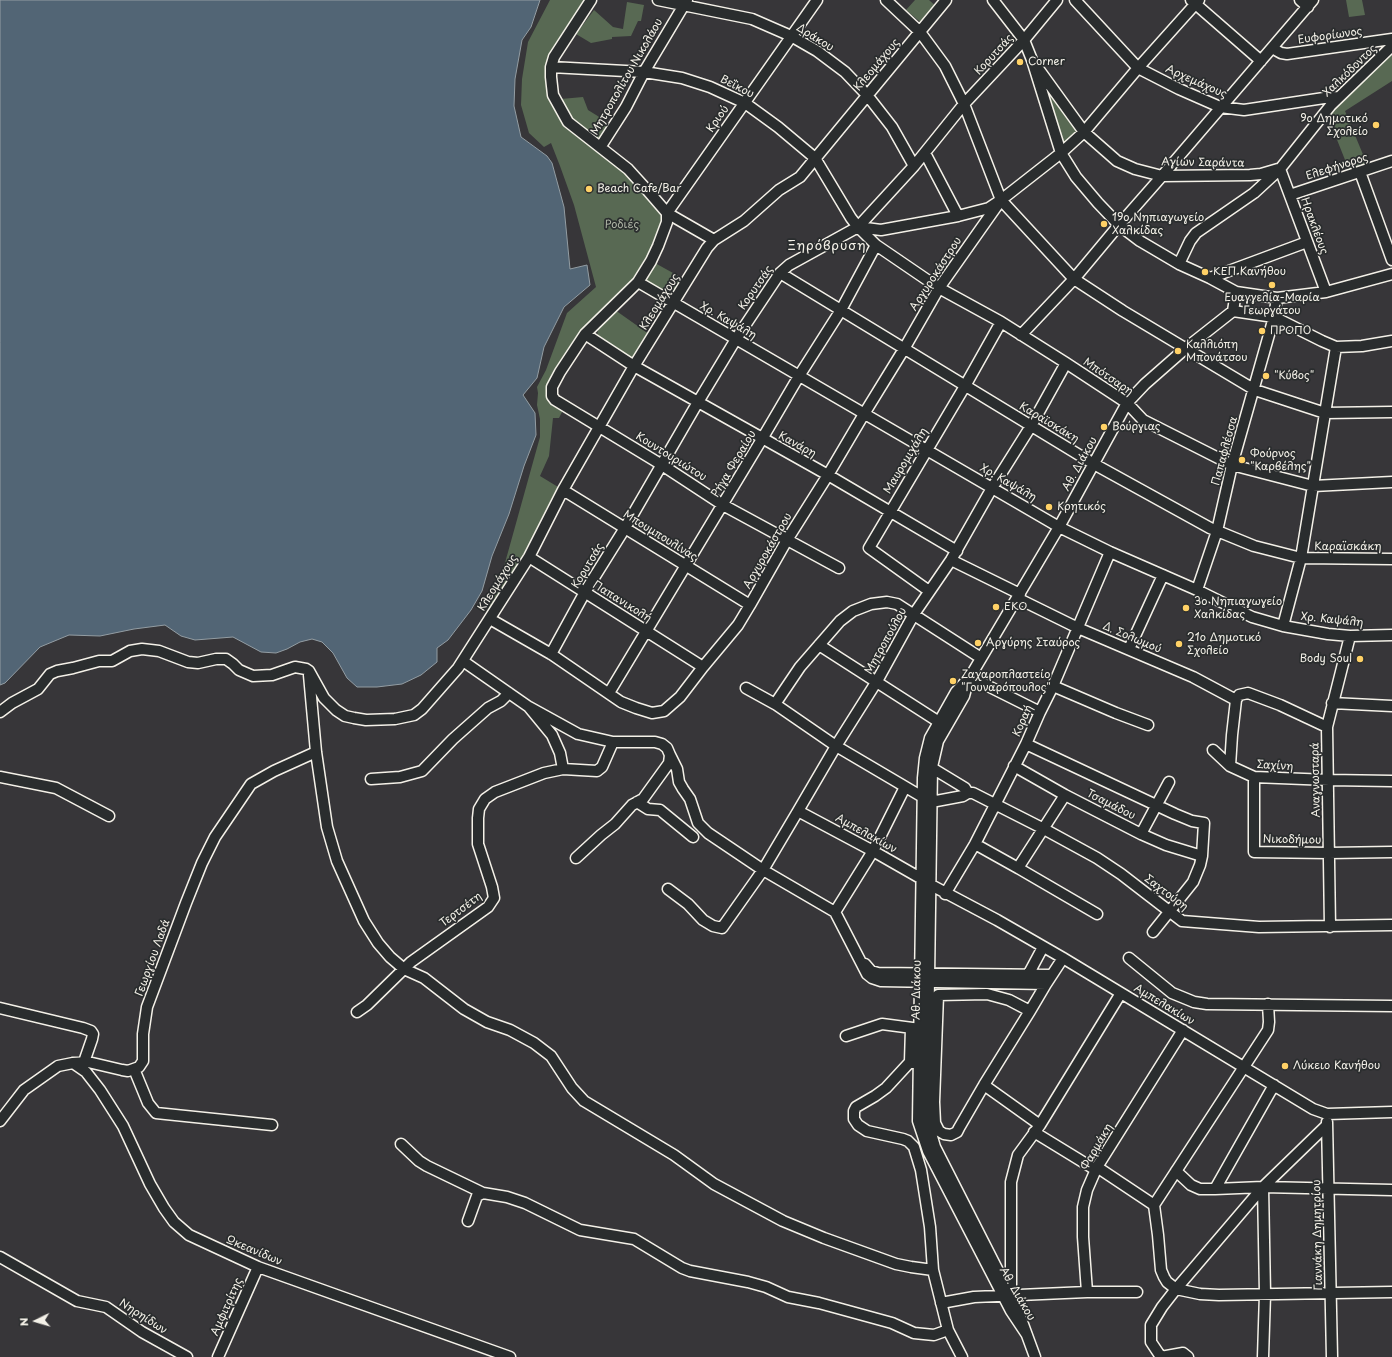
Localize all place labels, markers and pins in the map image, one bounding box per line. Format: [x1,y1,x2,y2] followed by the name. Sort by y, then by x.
[1028,55,1065,69] place label: Corner
[1015,57,1025,67] marker: Corner
[1300,112,1368,138] place label: 9ο Δημοτικό Σχολείο
[1371,120,1381,130] marker: 9ο Δημοτικό Σχολείο
[597,182,681,196] place label: Beach Cafe/Bar
[584,184,594,194] marker: Beach Cafe/Bar
[1112,211,1204,237] place label: 19ο Νηπιαγωγείο Χαλκίδας
[1099,219,1109,229] marker: 19ο Νηπιαγωγείο Χαλκίδας
[1213,265,1286,279] place label: ΚΕΠ Κανήθου
[1200,267,1210,277] marker: ΚΕΠ Κανήθου
[1267,280,1277,290] marker: Ευαγγελία-Μαρία Γεωργάτου
[1224,291,1320,317] place label: Ευαγγελία-Μαρία Γεωργάτου
[1270,324,1311,338] place label: ΠΡΟΠΟ
[1257,326,1267,336] marker: ΠΡΟΠΟ
[1186,338,1247,364] place label: Καλλιόπη Μπονάτσου
[1173,346,1183,356] marker: Καλλιόπη Μπονάτσου
[1274,369,1314,383] place label: "Κύβος"
[1261,371,1271,381] marker: "Κύβος"
[1112,420,1161,434] place label: Βούργιας
[1099,422,1109,432] marker: Βούργιας
[1250,447,1311,473] place label: Φούρνος "Καρβέλης"
[1237,455,1247,465] marker: Φούρνος "Καρβέλης"
[1057,500,1106,514] place label: Κρητικός
[1044,502,1054,512] marker: Κρητικός
[1194,595,1282,621] place label: 3ο Νηπιαγωγείο Χαλκίδας
[1004,600,1027,614] place label: ΕΚΟ
[991,602,1001,612] marker: ΕΚΟ
[1181,603,1191,613] marker: 3ο Νηπιαγωγείο Χαλκίδας
[1187,631,1261,657] place label: 21ο Δημοτικό Σχολείο
[986,636,1080,650] place label: Αργύρης Σταύρος
[973,638,983,648] marker: Αργύρης Σταύρος
[1174,639,1184,649] marker: 21ο Δημοτικό Σχολείο
[1300,652,1352,666] place label: Body Soul
[1355,654,1365,664] marker: Body Soul
[961,668,1051,694] place label: Ζαχαροπλαστείο "Γουναρόπουλος"
[948,676,958,686] marker: Ζαχαροπλαστείο "Γουναρόπουλος"
[1293,1059,1380,1073] place label: Λύκειο Κανήθου
[1280,1061,1290,1071] marker: Λύκειο Κανήθου

